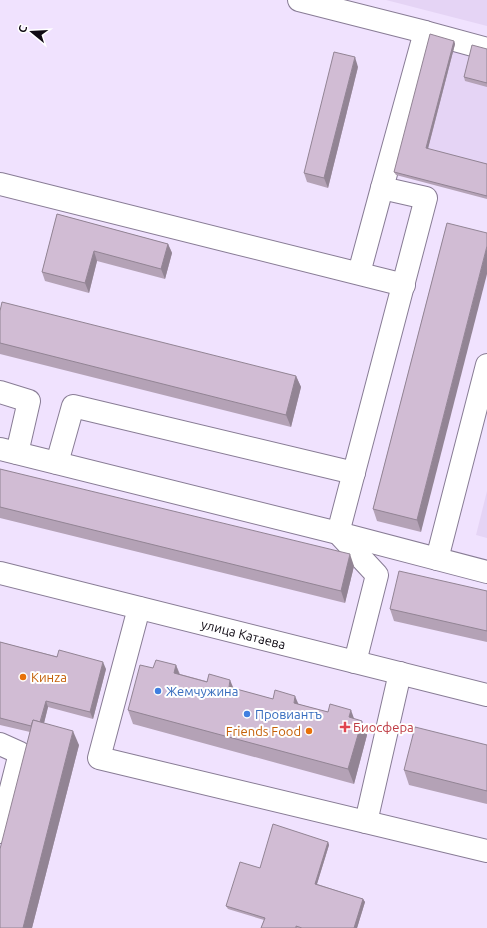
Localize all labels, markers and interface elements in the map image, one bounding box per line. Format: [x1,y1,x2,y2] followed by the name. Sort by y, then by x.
[12,12,52,52] north arrow
[16,24,29,34] text: С
[200,617,287,651] street label: улица Катаева
[31,670,67,684] place label: Кинzа
[18,672,28,682] marker: Кинzа
[166,684,238,698] place label: Жемчужина
[153,686,163,696] marker: Жемчужина
[255,707,322,721] place label: Провиантъ
[242,709,252,719] marker: Провиантъ
[353,720,414,734] place label: Биосфера
[340,722,350,732] marker: Биосфера
[226,724,301,738] place label: Friends Food
[304,726,314,736] marker: Friends Food

